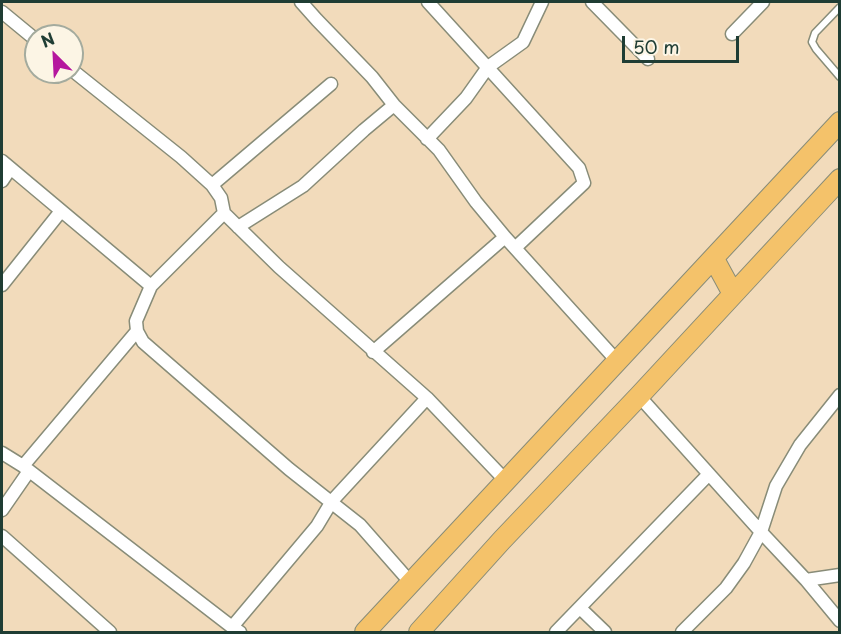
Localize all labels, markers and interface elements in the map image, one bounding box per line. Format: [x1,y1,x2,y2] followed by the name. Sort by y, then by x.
[24,24,84,84] north arrow
[625,24,742,62] scale bar
[37,26,58,53] text: N
[633,33,680,60] text: 50 m

